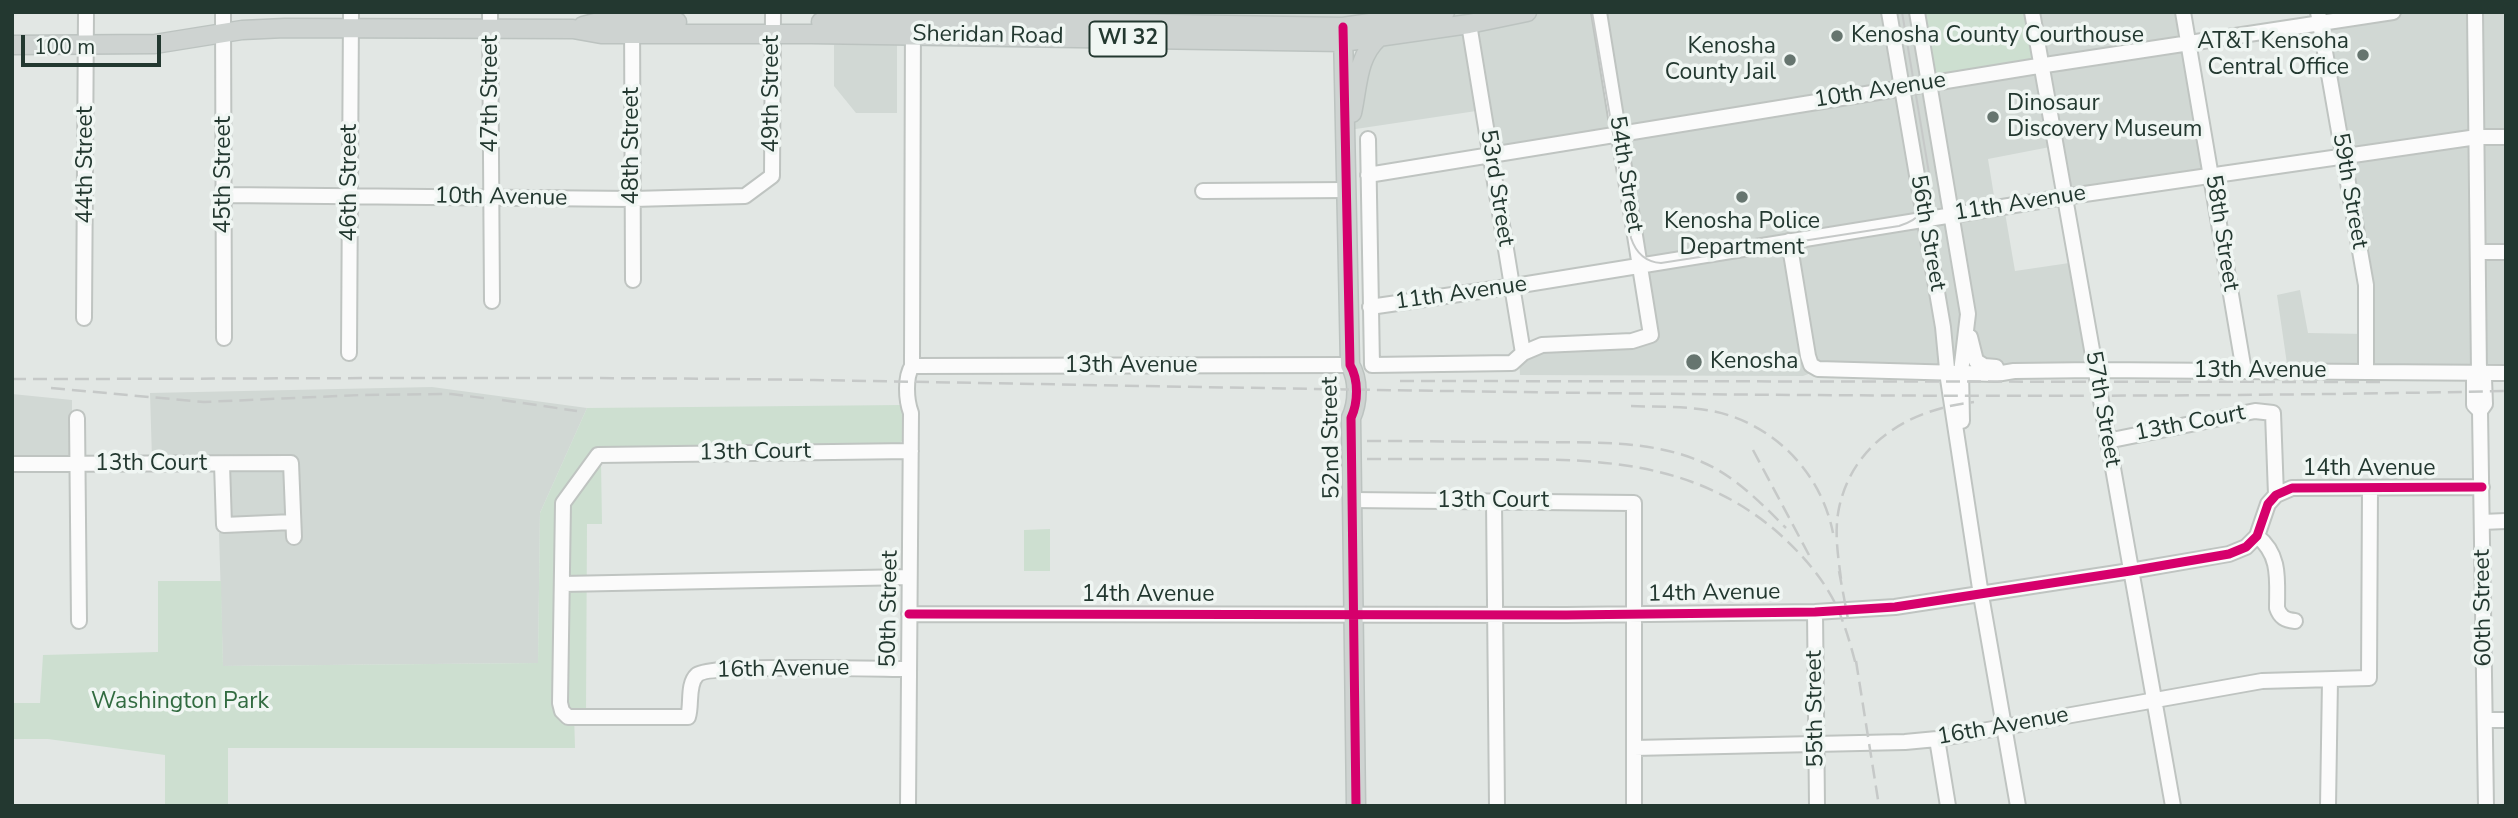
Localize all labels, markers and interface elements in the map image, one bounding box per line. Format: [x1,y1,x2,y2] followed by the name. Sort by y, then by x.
[24,21,164,65] scale bar
[912,21,1064,51] street label: Sheridan Road
[1090,22,1166,56] road number: WI 32
[1851,22,2144,50] place label: Kenosha County Courthouse
[1829,28,1845,44] marker: Kenosha County Courthouse
[2197,28,2349,82] place label: AT&T Kensoha Central Office
[34,33,95,61] text: 100 m
[1665,33,1776,87] place label: Kenosha County Jail
[477,35,505,153] street label: 47th Street
[758,35,786,153] street label: 49th Street
[2355,47,2371,63] marker: AT&T Kensoha Central Office
[1782,52,1798,68] marker: Kenosha County Jail
[1812,67,1948,115] street label: 10th Avenue
[618,87,646,205] street label: 48th Street
[2007,90,2203,144] place label: Dinosaur Discovery Museum
[72,106,100,224] street label: 44th Street
[1985,109,2001,125] marker: Dinosaur Discovery Museum
[1602,114,1648,234] street label: 54th Street
[210,116,238,234] street label: 45th Street
[336,124,364,242] street label: 46th Street
[1473,128,1519,248] street label: 53rd Street
[2325,131,2373,251] street label: 59th Street
[1903,173,1951,293] street label: 56th Street
[2198,173,2244,293] street label: 58th Street
[1952,180,2088,228] street label: 11th Avenue
[434,183,568,213] street label: 10th Avenue
[1734,189,1750,205] marker: Kenosha Police Department
[1664,208,1820,262] place label: Kenosha Police Department
[1393,271,1529,317] street label: 11th Avenue
[1710,348,1799,376] place label: Kenosha
[2078,349,2126,469] street label: 57th Street
[1065,352,1197,380] street label: 13th Avenue
[1684,352,1704,372] marker: Kenosha
[2194,357,2326,385] street label: 13th Avenue
[1317,376,1347,500] street label: 52nd Street
[2132,400,2248,448] street label: 13th Court
[699,438,811,468] street label: 13th Court
[95,450,207,478] street label: 13th Court
[2303,455,2435,483] street label: 14th Avenue
[1437,487,1549,515] street label: 13th Court
[2469,549,2499,667] street label: 60th Street
[875,550,905,668] street label: 50th Street
[1647,579,1781,609] street label: 14th Avenue
[1082,581,1214,609] street label: 14th Avenue
[1801,650,1831,768] street label: 55th Street
[716,655,850,685] street label: 16th Avenue
[91,688,269,716] park label: Washington Park
[1935,702,2071,752] street label: 16th Avenue

